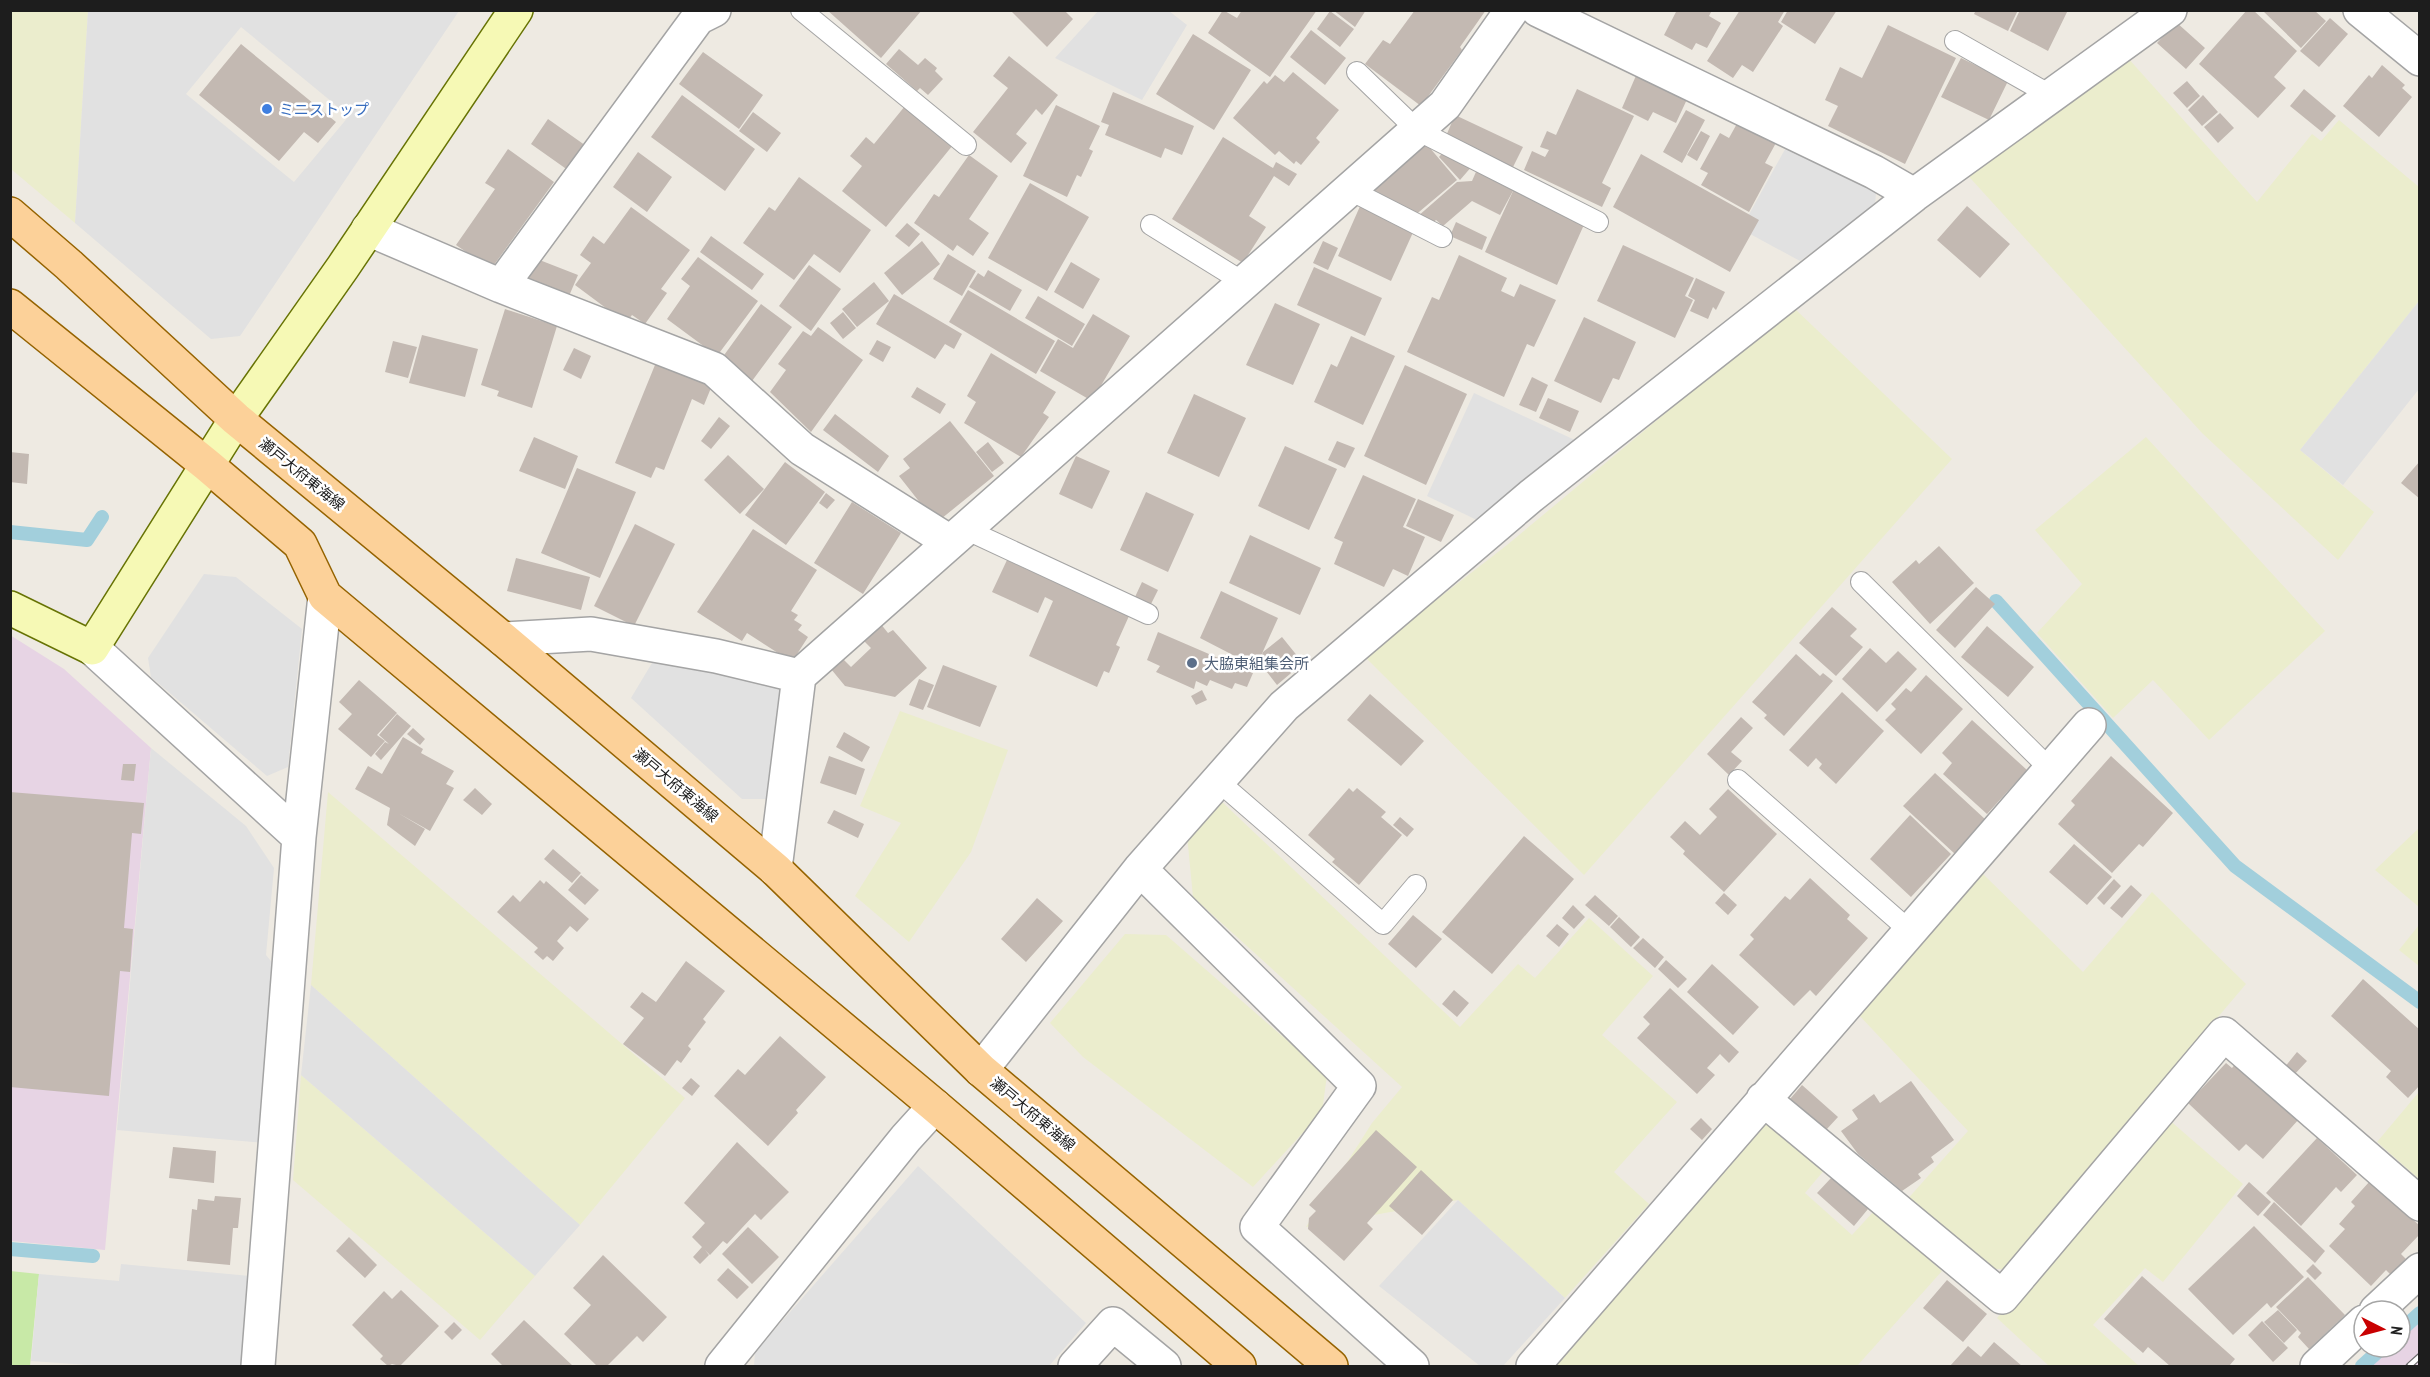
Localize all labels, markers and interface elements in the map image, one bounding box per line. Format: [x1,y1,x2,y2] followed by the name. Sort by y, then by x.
[279,100,369,119] place label: ミニストップ
[260,102,274,116] marker: ミニストップ
[255,434,349,514] street label: 瀬戸大府東海線
[1204,654,1309,673] place label: 大脇東組集会所
[1185,656,1199,670] marker: 大脇東組集会所
[630,744,722,826] street label: 瀬戸大府東海線
[987,1073,1079,1155] street label: 瀬戸大府東海線
[2352,1299,2412,1359] north arrow
[2387,1325,2407,1336] text: N

